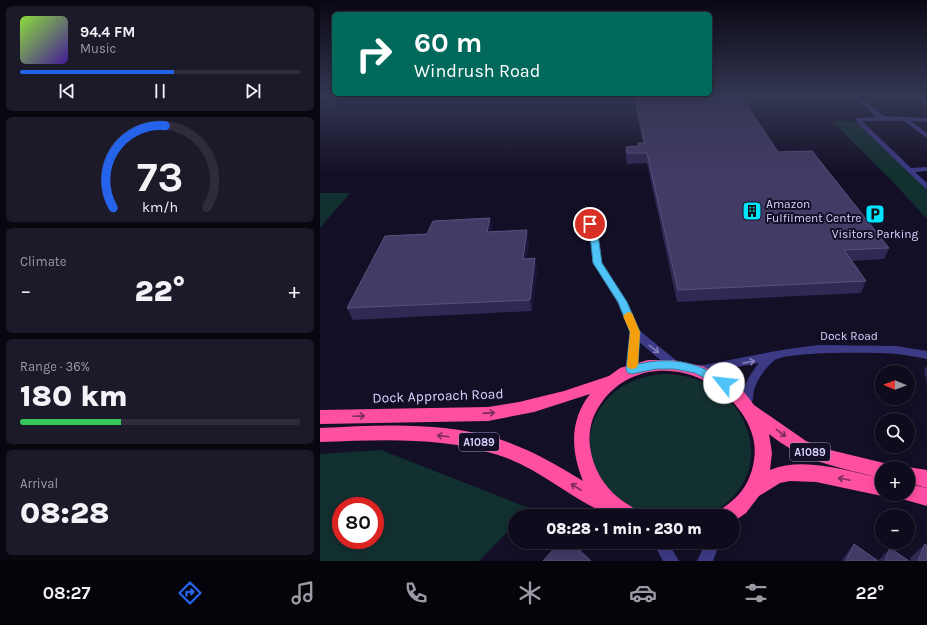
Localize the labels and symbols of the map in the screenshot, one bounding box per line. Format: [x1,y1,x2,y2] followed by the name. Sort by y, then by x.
[766,197,861,225] place label: Amazon Fulfilment Centre
[741,200,763,222] building icon: Amazon Fulfilment Centre
[864,203,886,225] parking icon: Visitors Parking
[573,207,607,241] pin
[832,227,919,241] place label: Visitors Parking
[820,329,878,343] street label: Dock Road
[649,345,660,353] one-way arrow
[742,358,755,366] one-way arrow
[703,362,745,404] position arrow
[875,365,915,405] north arrow
[372,385,504,407] street label: Dock Approach Road
[482,410,495,417] one-way arrow
[352,412,365,420] one-way arrow
[775,429,786,437] one-way arrow
[437,432,450,440] one-way arrow
[459,433,499,451] road number: A1089
[790,443,830,461] road number: A1089
[838,475,851,483] one-way arrow
[570,483,581,491] one-way arrow
[332,497,384,549] speed limit sign: 80

